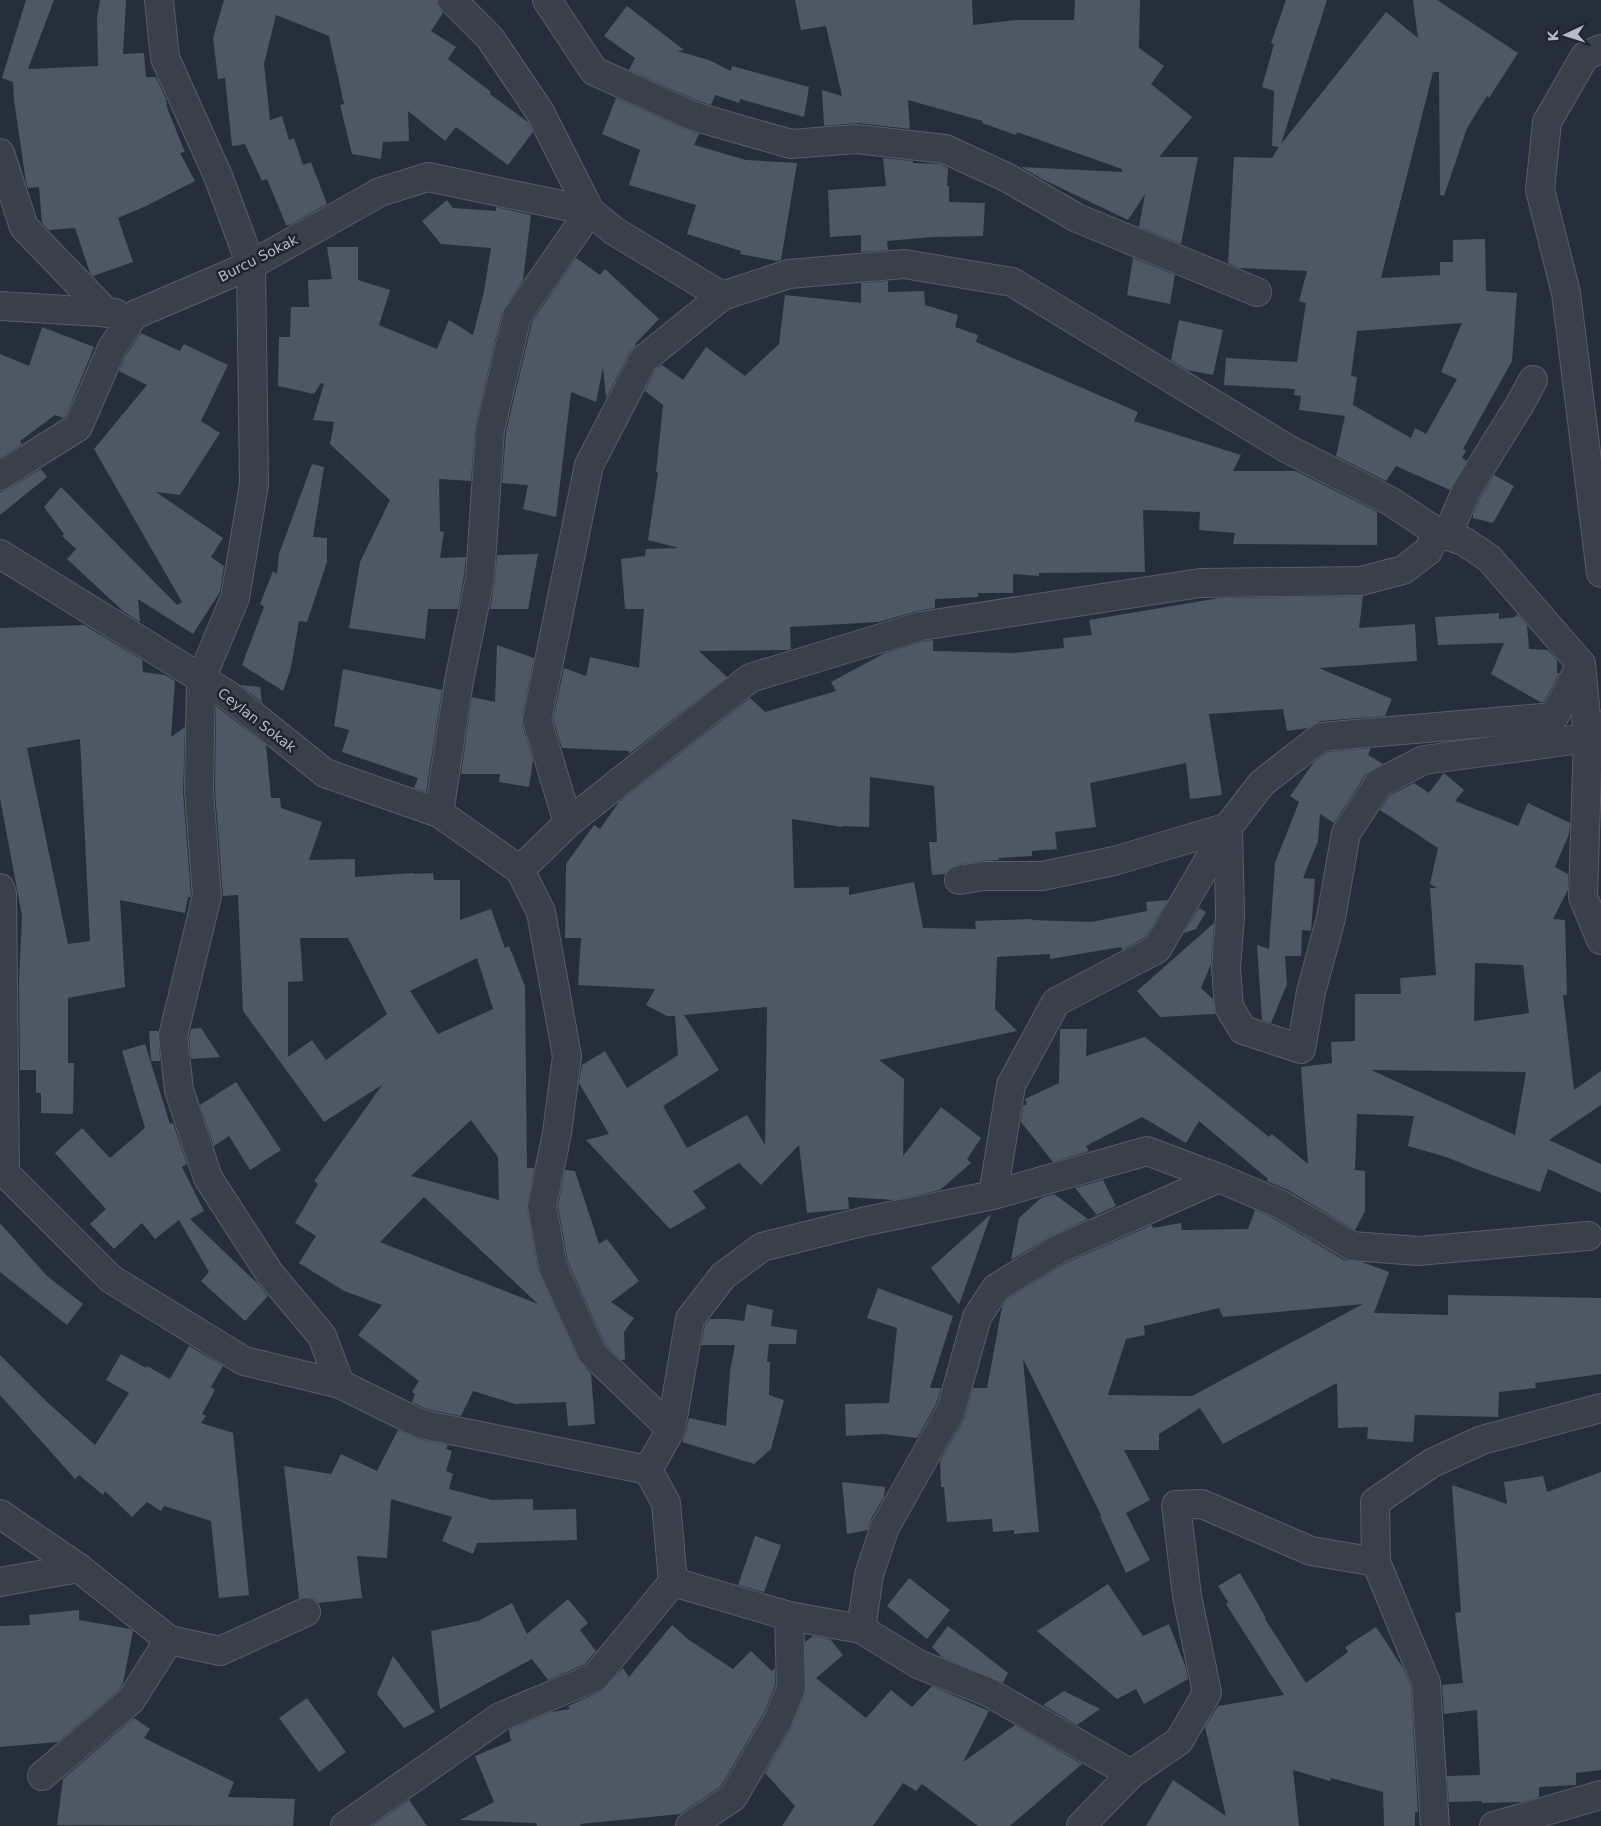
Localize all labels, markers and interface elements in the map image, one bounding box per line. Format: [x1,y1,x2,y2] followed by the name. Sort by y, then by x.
[1541,10,1591,60] north arrow
[1545,29,1561,42] text: K
[216,231,301,285] street label: Burcu Sokak
[215,685,300,756] street label: Ceylan Sokak

